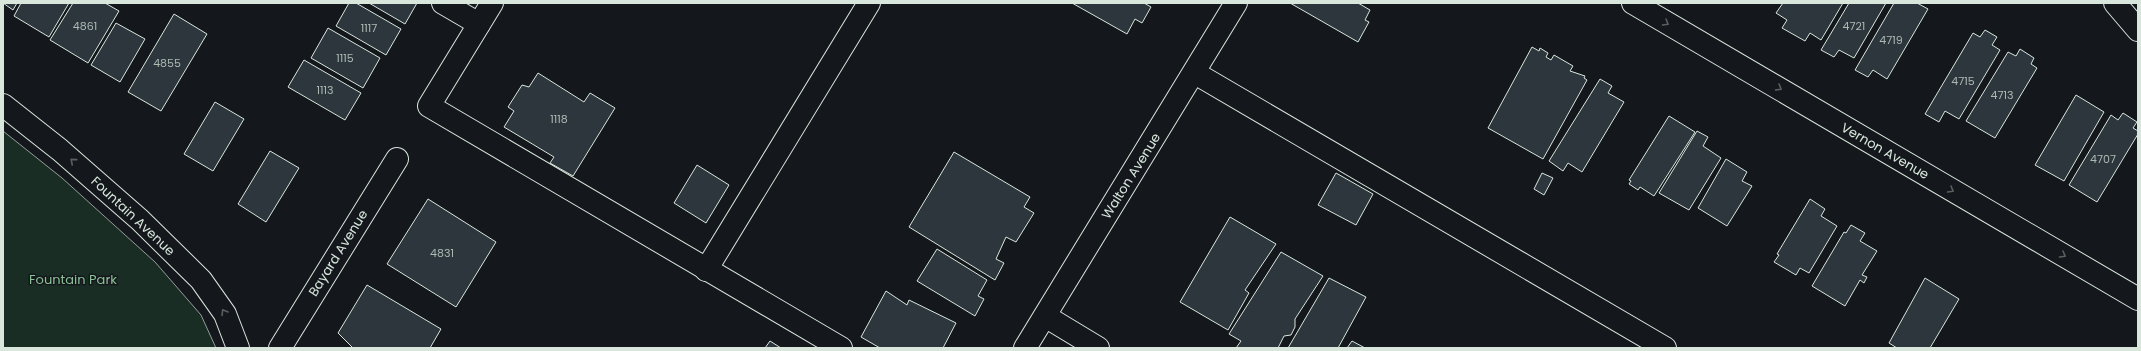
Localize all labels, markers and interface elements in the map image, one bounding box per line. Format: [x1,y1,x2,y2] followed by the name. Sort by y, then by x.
[73,18,97,34] house number: 4861
[1662,18,1669,25] one-way arrow
[1843,18,1865,34] house number: 4721
[361,20,377,36] house number: 1117
[1879,32,1903,48] house number: 4719
[336,50,354,66] house number: 1115
[153,55,181,71] house number: 4855
[1951,73,1975,89] house number: 4715
[316,82,334,98] house number: 1113
[1775,84,1782,91] one-way arrow
[1991,87,2013,103] house number: 4713
[550,111,568,127] house number: 1118
[1837,118,1933,184] street label: Vernon Avenue
[1097,129,1165,223] street label: Walton Avenue
[2090,151,2116,167] house number: 4707
[70,158,78,166] one-way arrow
[87,172,179,260] street label: Fountain Avenue
[1947,185,1954,192] one-way arrow
[304,206,372,300] street label: Bayard Avenue
[430,245,454,261] house number: 4831
[2059,251,2066,258] one-way arrow
[29,270,117,289] park label: Fountain Park
[221,309,228,316] one-way arrow

